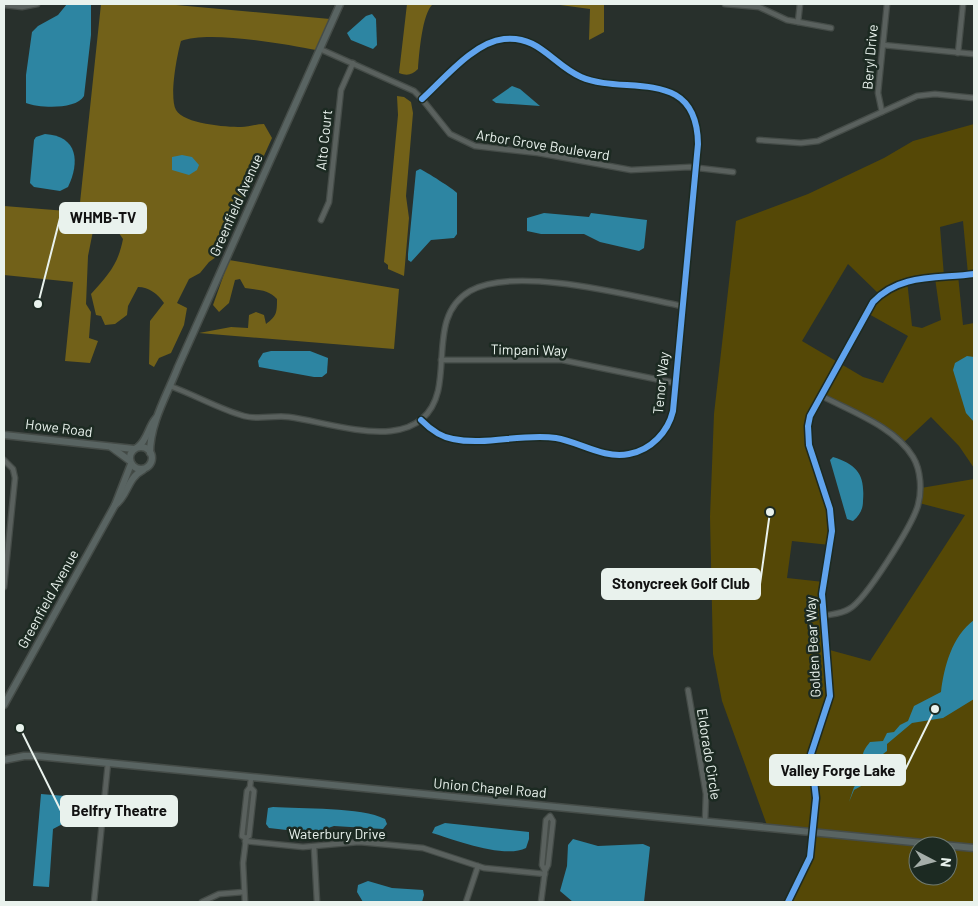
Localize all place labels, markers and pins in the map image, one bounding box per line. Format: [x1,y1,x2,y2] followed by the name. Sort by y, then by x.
[60,203,146,233] callout: WHMB-TV
[602,569,760,599] callout: Stonycreek Golf Club
[770,755,905,785] callout: Valley Forge Lake
[61,796,177,826] callout: Belfry Theatre

